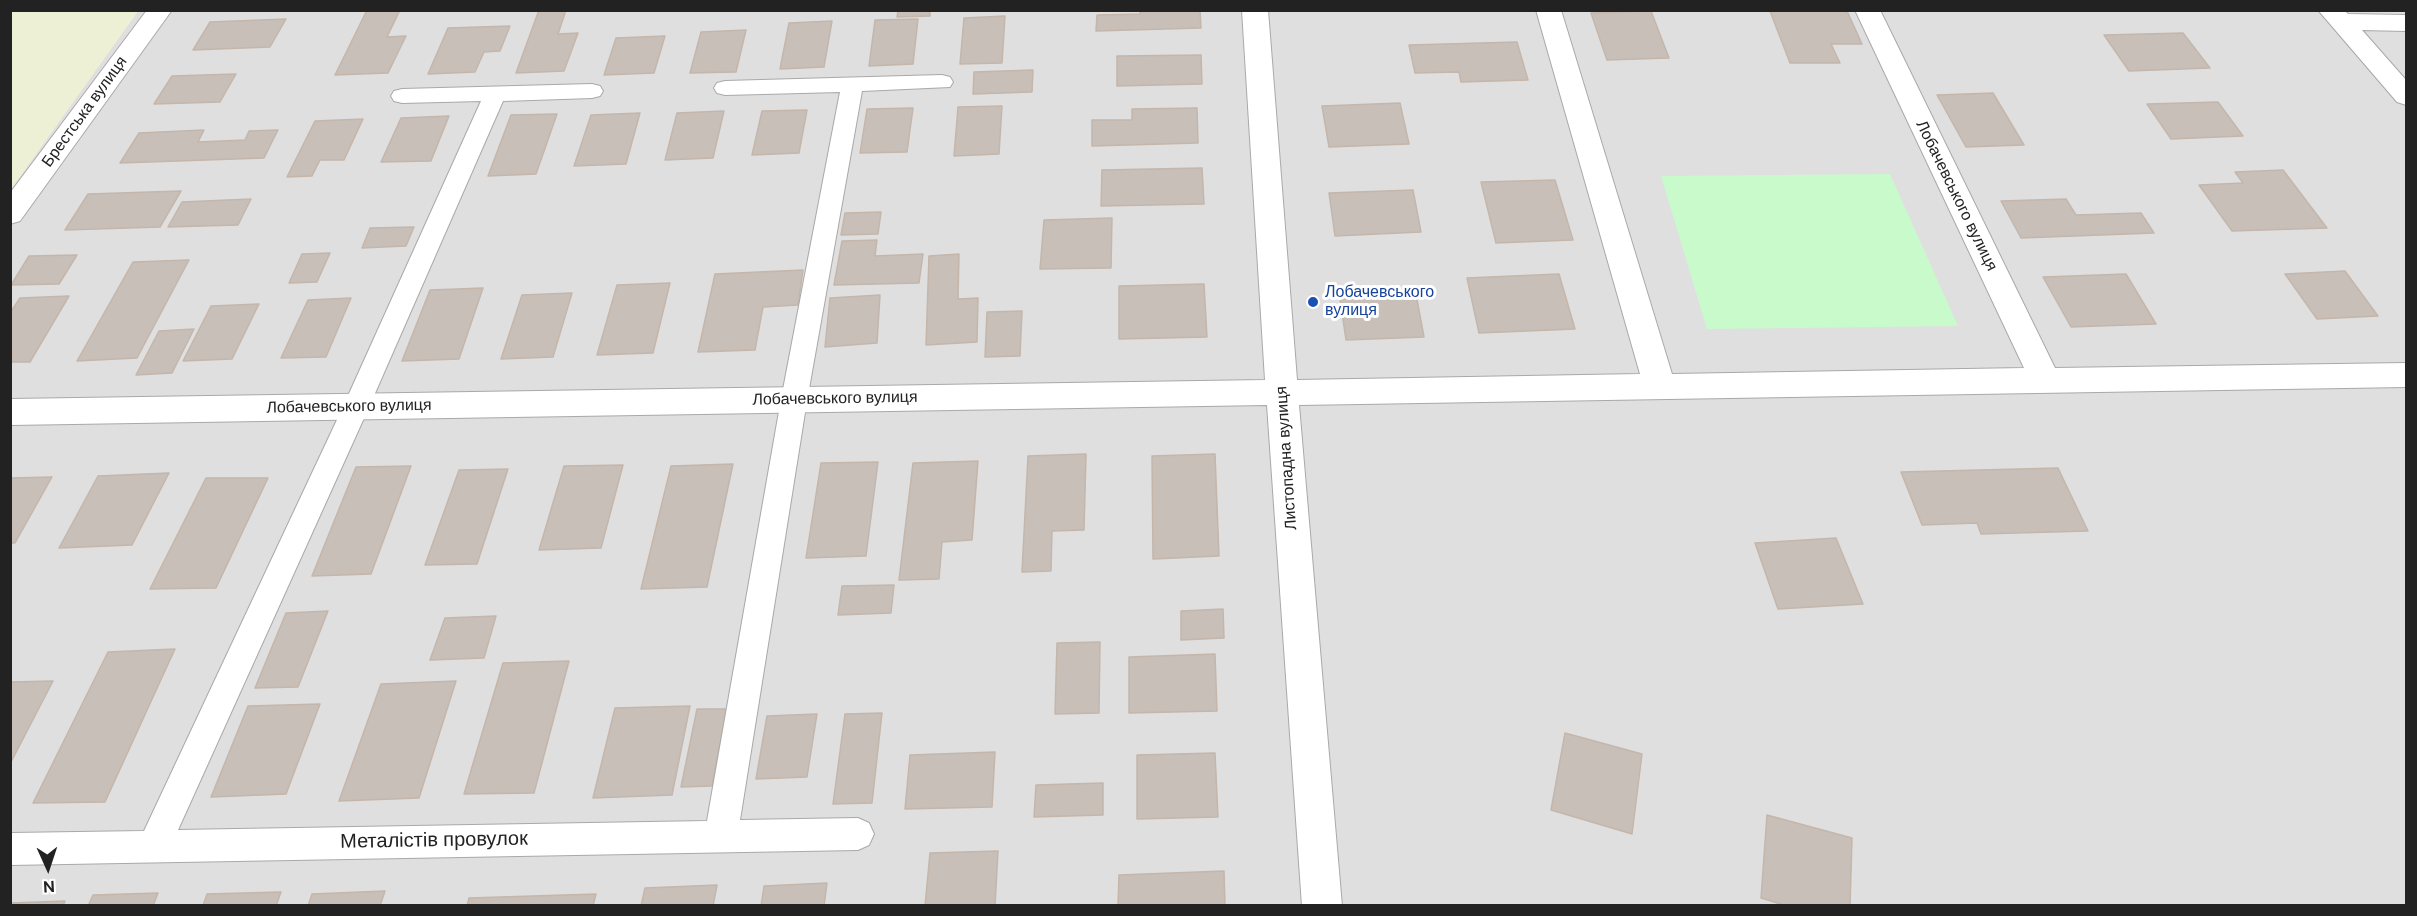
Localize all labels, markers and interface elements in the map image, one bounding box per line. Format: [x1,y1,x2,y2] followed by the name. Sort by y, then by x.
[38,53,132,171] street label: Брестська вулиця
[1911,118,2001,274] street label: Лобачевського вулиця
[1325,283,1434,321] place label: Лобачевського вулиця
[1306,295,1320,309] marker: Лобачевського вулиця
[1272,385,1302,531] street label: Листопадна вулиця
[752,388,918,410] street label: Лобачевського вулиця
[266,396,432,418] street label: Лобачевського вулиця
[340,827,528,855] street label: Металістів провулок
[18,838,78,898] north arrow
[43,876,55,897] text: N

